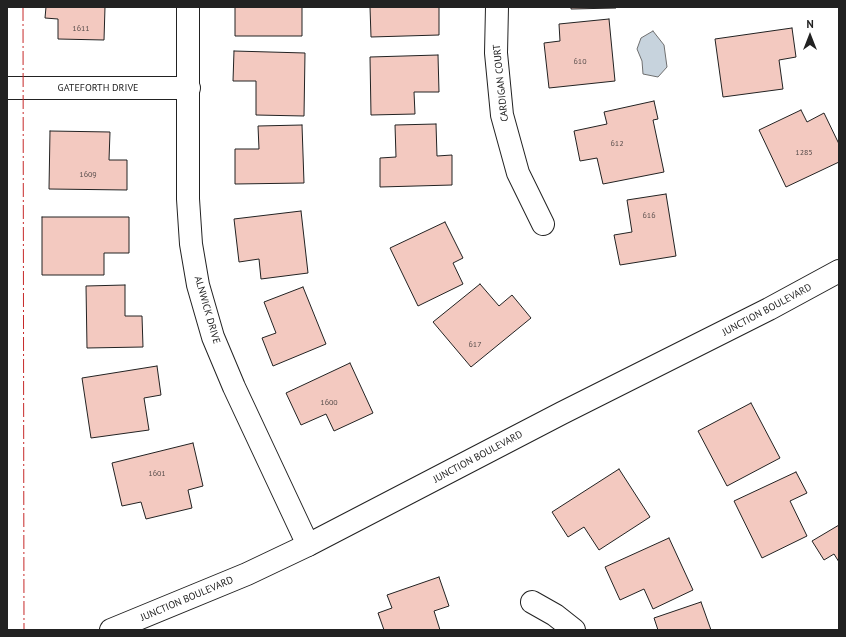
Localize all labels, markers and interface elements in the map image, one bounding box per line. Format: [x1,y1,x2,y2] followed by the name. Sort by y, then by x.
[790,16,830,56] north arrow
[806,17,814,31] text: N
[72,24,90,34] house number: 1611
[491,44,511,122] street label: CARDIGAN COURT
[573,57,587,67] house number: 610
[58,82,138,94] street label: GATEFORTH DRIVE
[610,139,624,149] house number: 612
[795,148,813,158] house number: 1285
[79,170,97,180] house number: 1609
[642,211,656,221] house number: 616
[192,275,222,345] street label: ALNWICK DRIVE
[720,281,814,339] street label: JUNCTION BOULEVARD
[468,340,482,350] house number: 617
[320,398,338,408] house number: 1600
[431,428,525,486] street label: JUNCTION BOULEVARD
[148,469,166,479] house number: 1601
[139,574,235,624] street label: JUNCTION BOULEVARD

